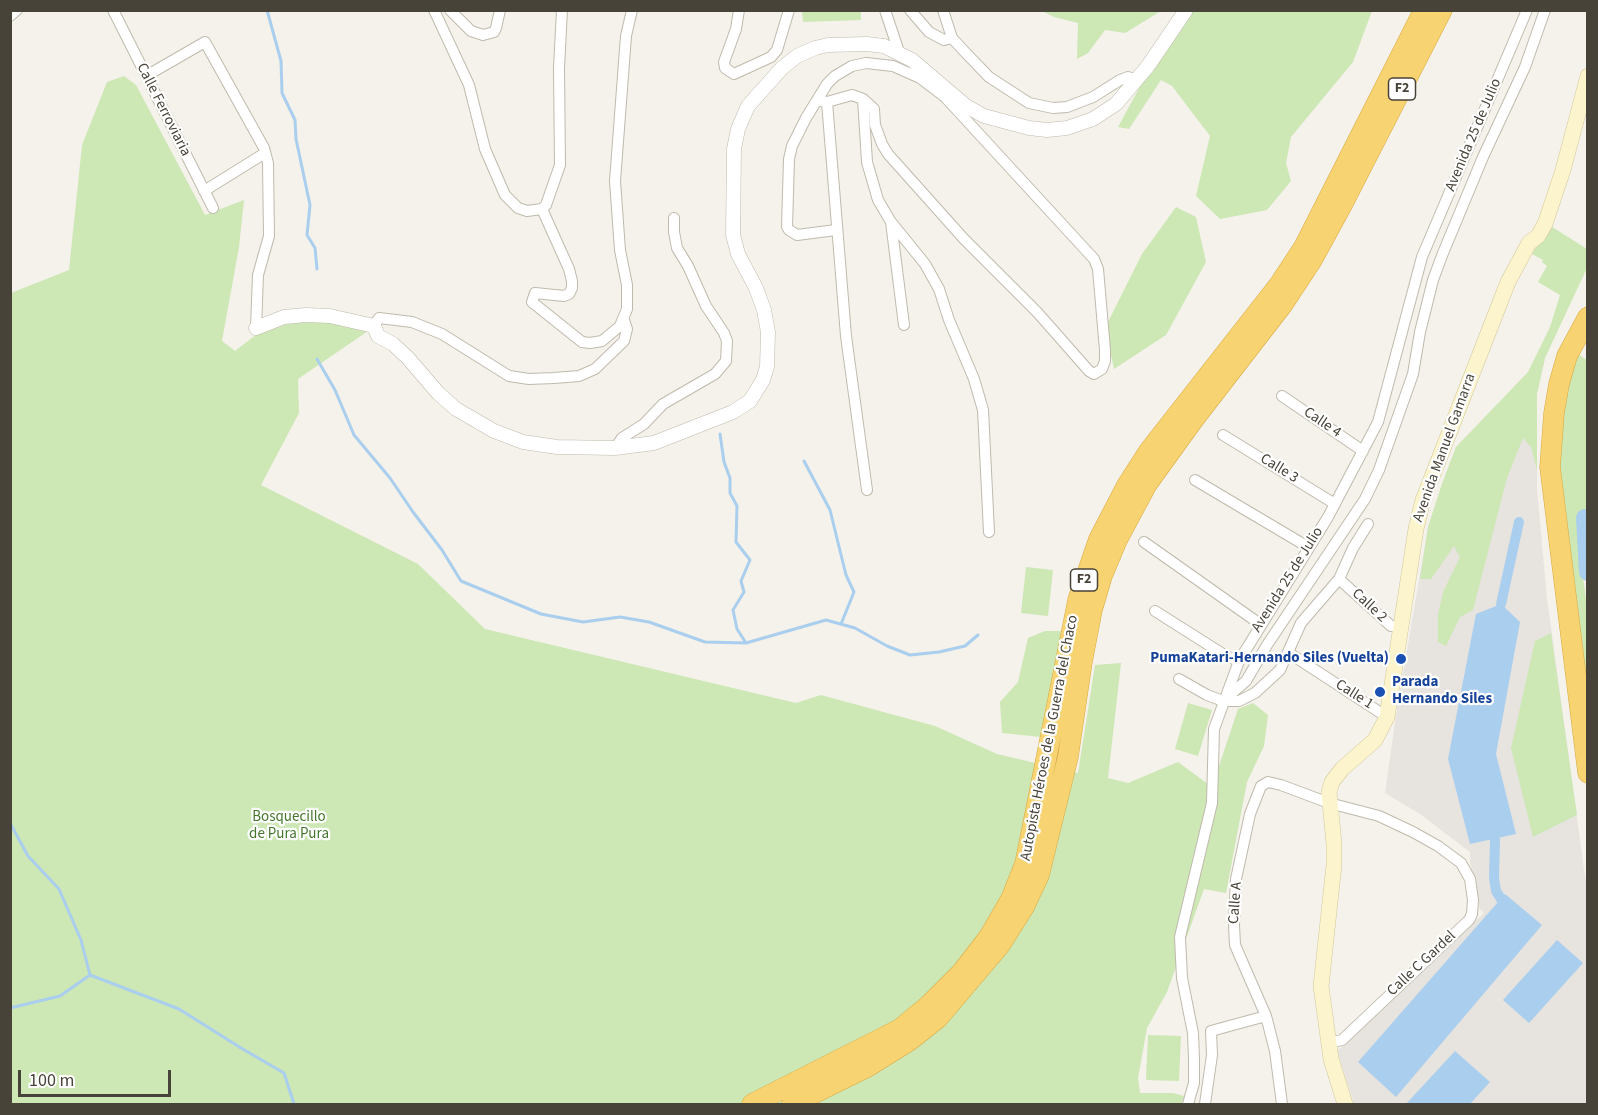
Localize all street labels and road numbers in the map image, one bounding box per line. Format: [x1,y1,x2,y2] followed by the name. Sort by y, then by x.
[132,61,194,159] street label: Calle Ferroviaria
[1442,76,1506,194] street label: Avenida 25 de Julio
[1388,78,1416,100] road number: F2
[1410,371,1480,525] street label: Avenida Manuel Gamarra
[1300,404,1344,442] street label: Calle 4
[1257,450,1301,488] street label: Calle 3
[1248,524,1328,636] street label: Avenida 25 de Julio
[1070,569,1098,591] road number: F2
[1348,585,1390,627] street label: Calle 2
[1017,614,1083,862] street label: Autopista Héroes de la Guerra del Chaco
[1332,676,1376,714] street label: Calle 1
[1226,881,1246,925] street label: Calle A
[1384,928,1460,1000] street label: Calle C Gardel

